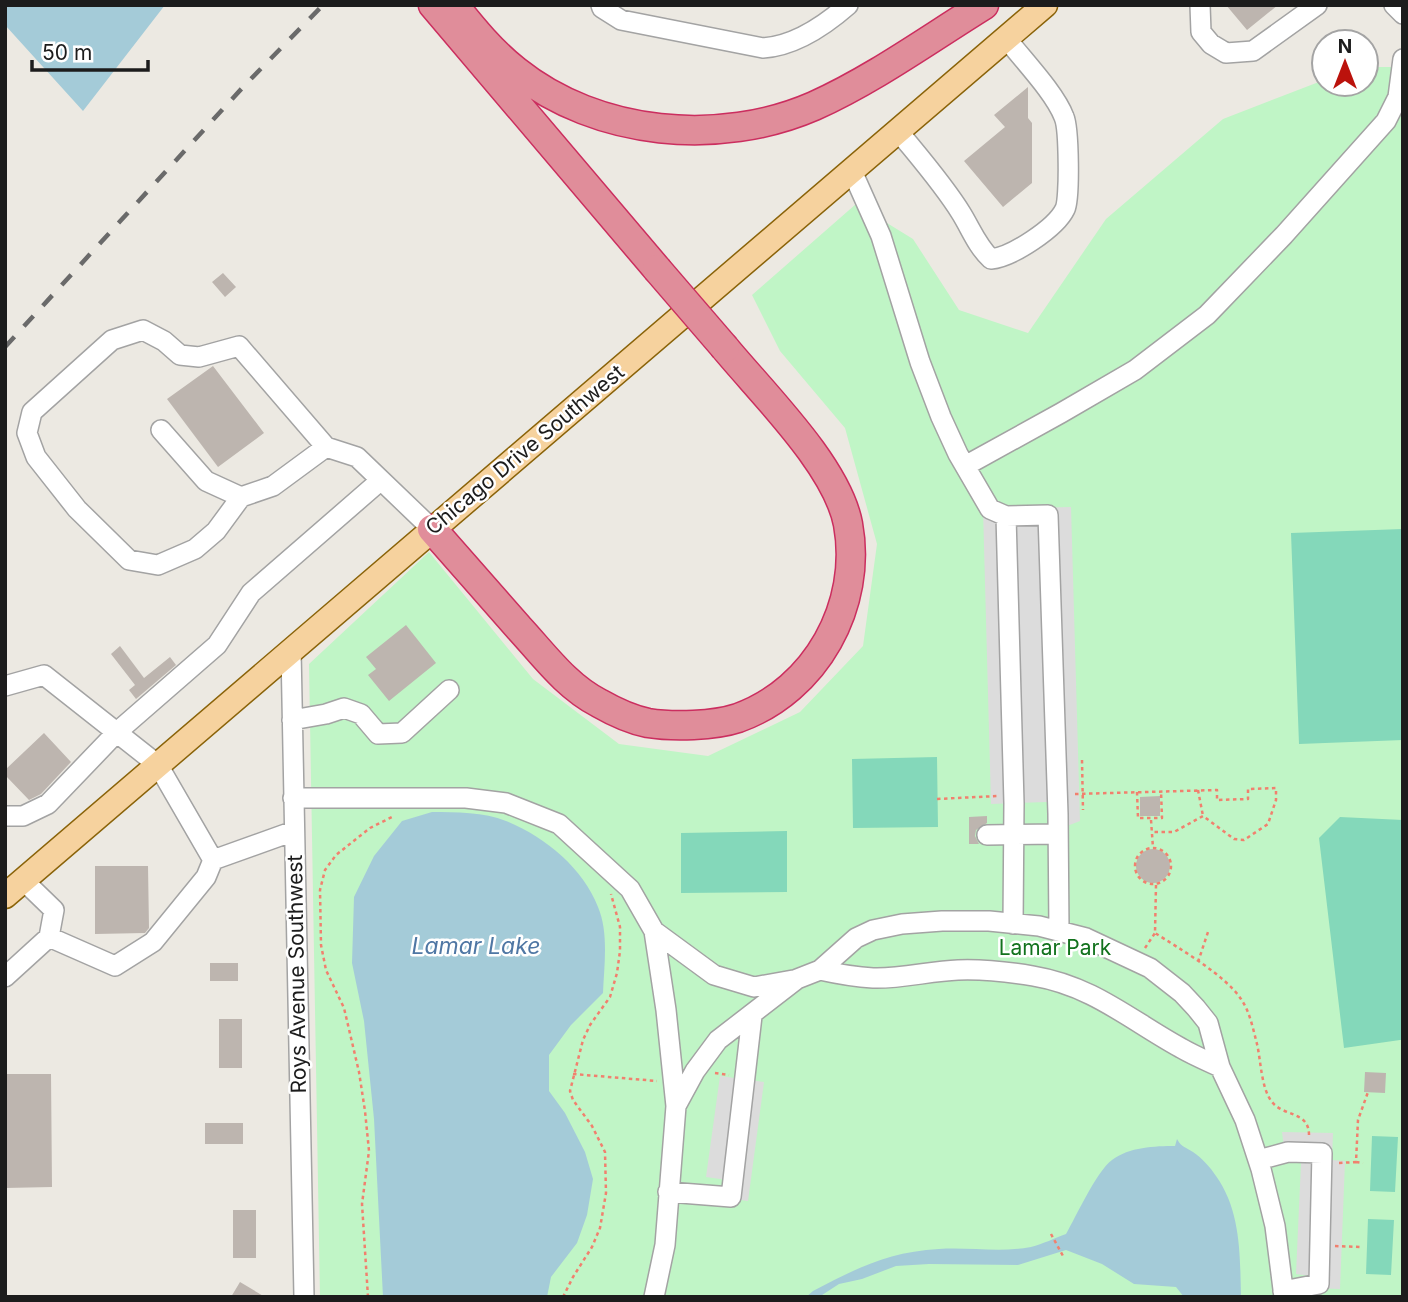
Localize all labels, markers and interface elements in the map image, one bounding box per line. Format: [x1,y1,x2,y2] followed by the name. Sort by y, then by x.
[32,28,147,72] scale bar
[1310,28,1380,98] north arrow
[1338,35,1352,58] text: N
[42,40,92,65] text: 50 m
[420,359,629,540] street label: Chicago Drive Southwest
[282,854,311,1094] street label: Roys Avenue Southwest
[411,932,541,960] water label: Lamar Lake
[999,935,1112,960] park label: Lamar Park

